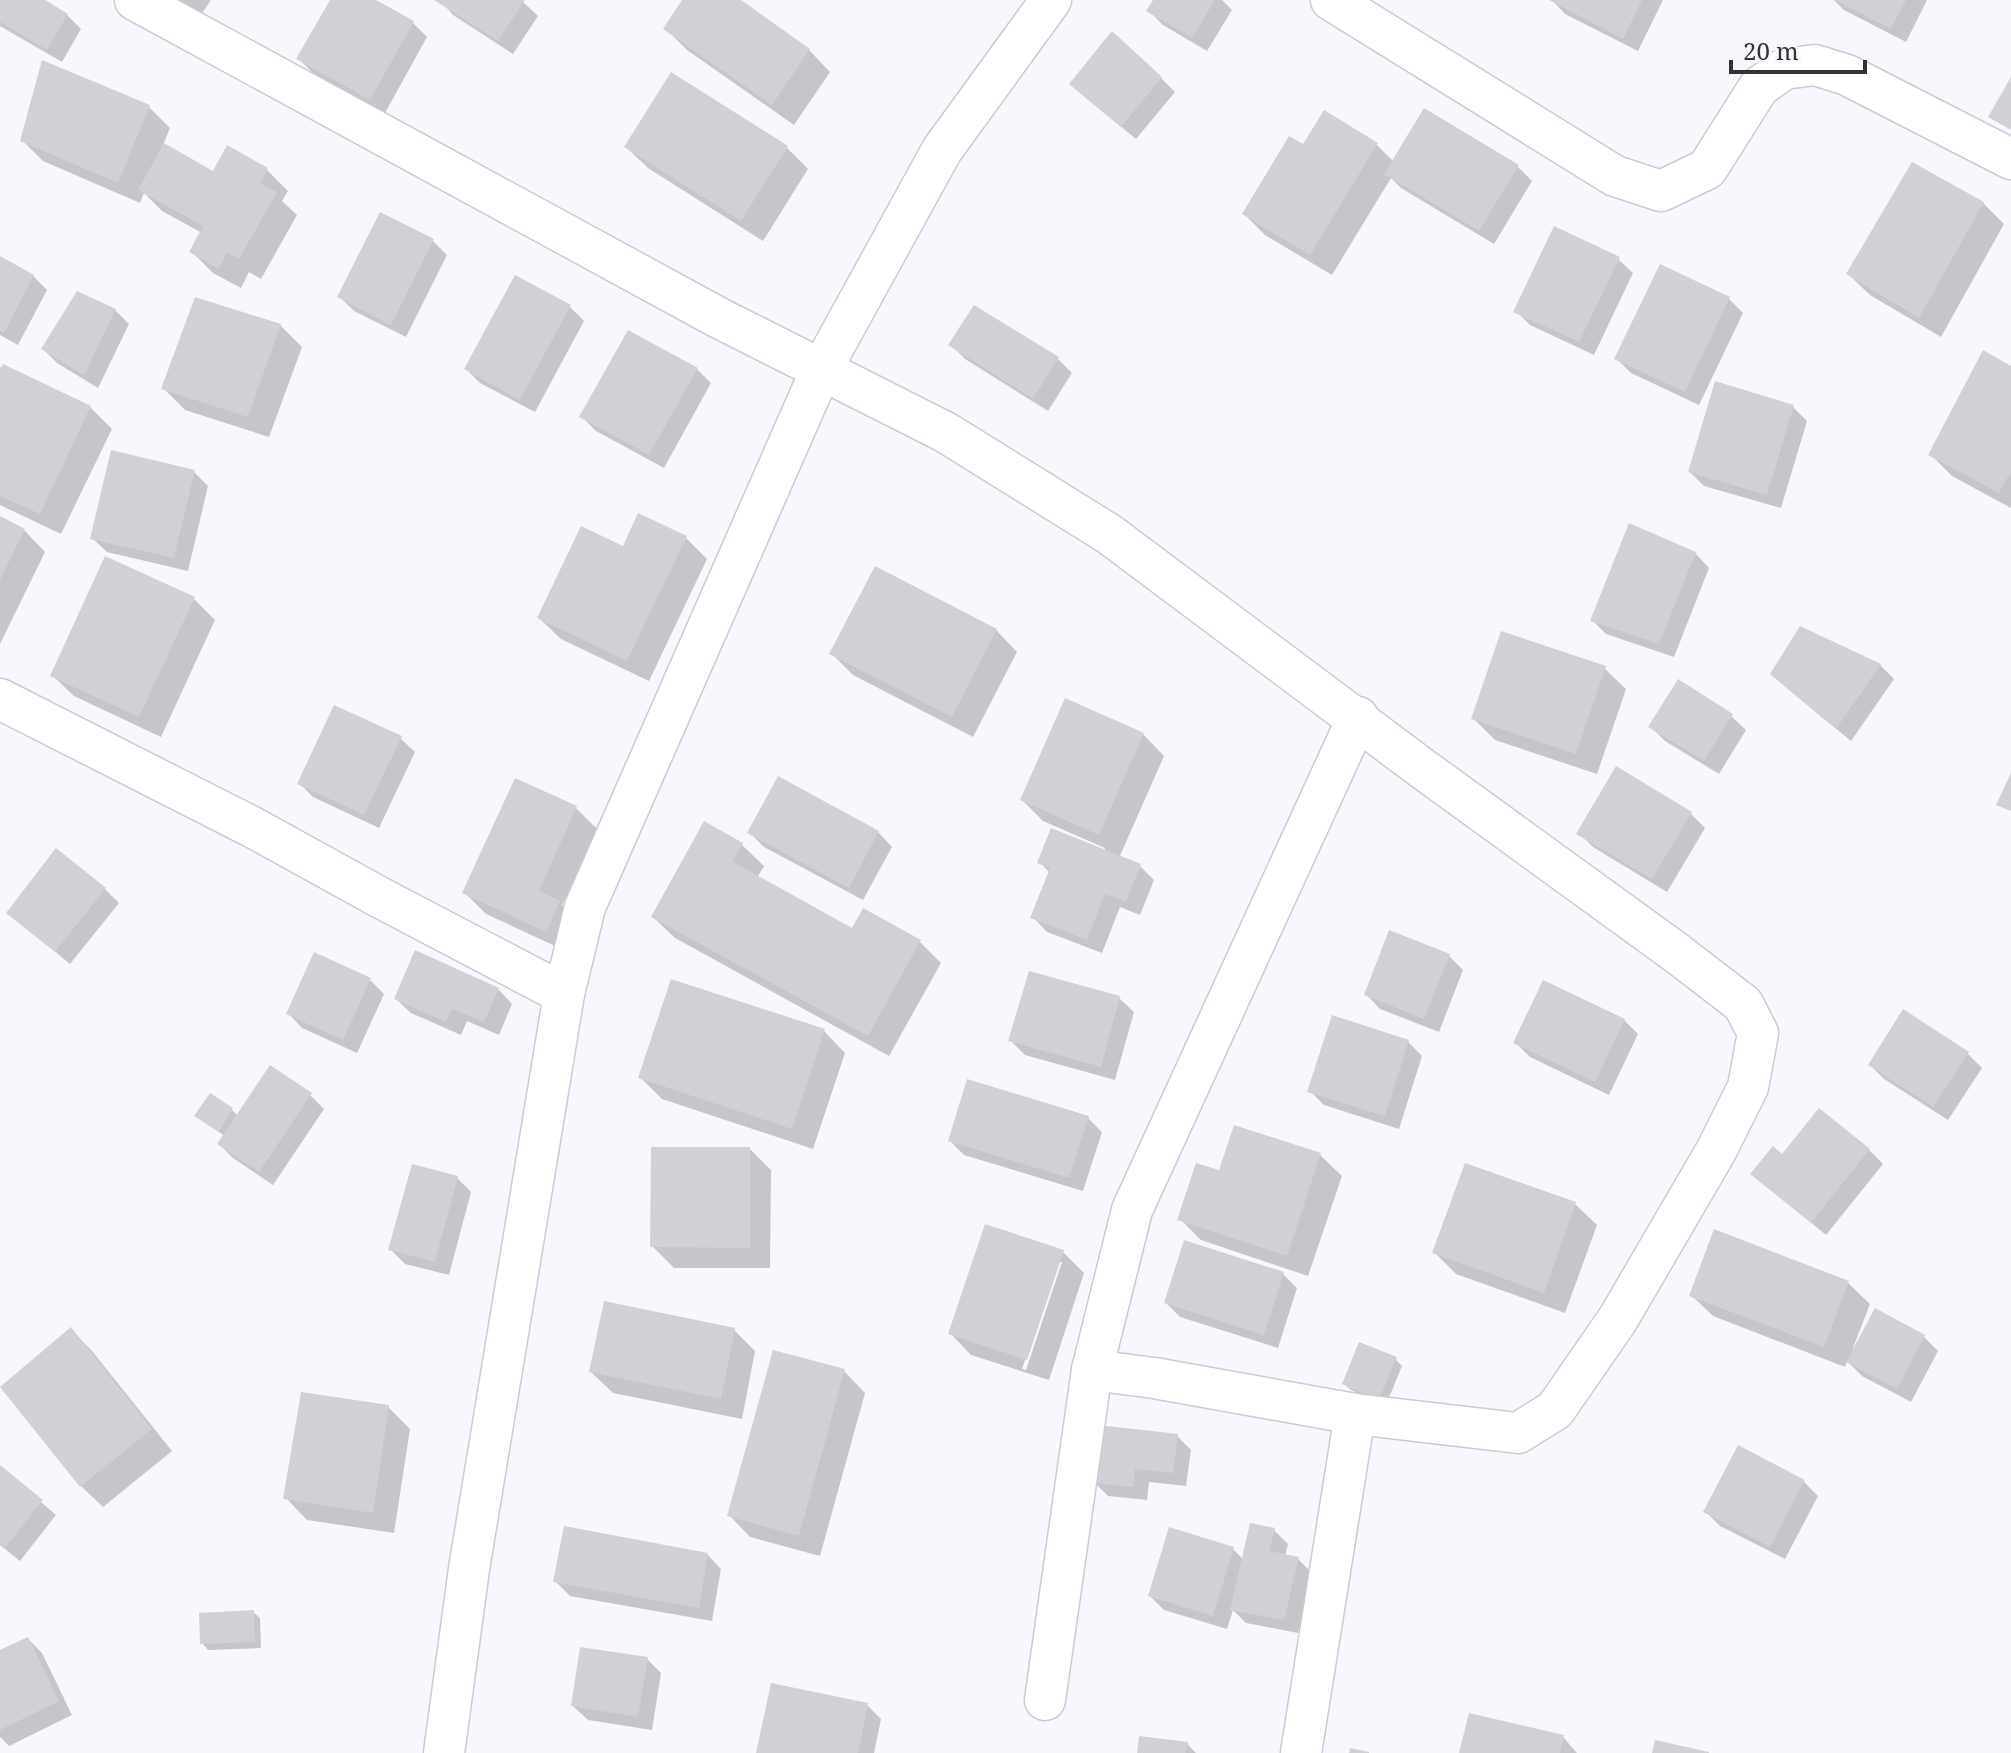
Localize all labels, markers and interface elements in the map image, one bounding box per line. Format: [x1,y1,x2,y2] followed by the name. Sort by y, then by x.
[1731,24,1865,74] scale bar
[1743,34,1799,67] text: 20 m

